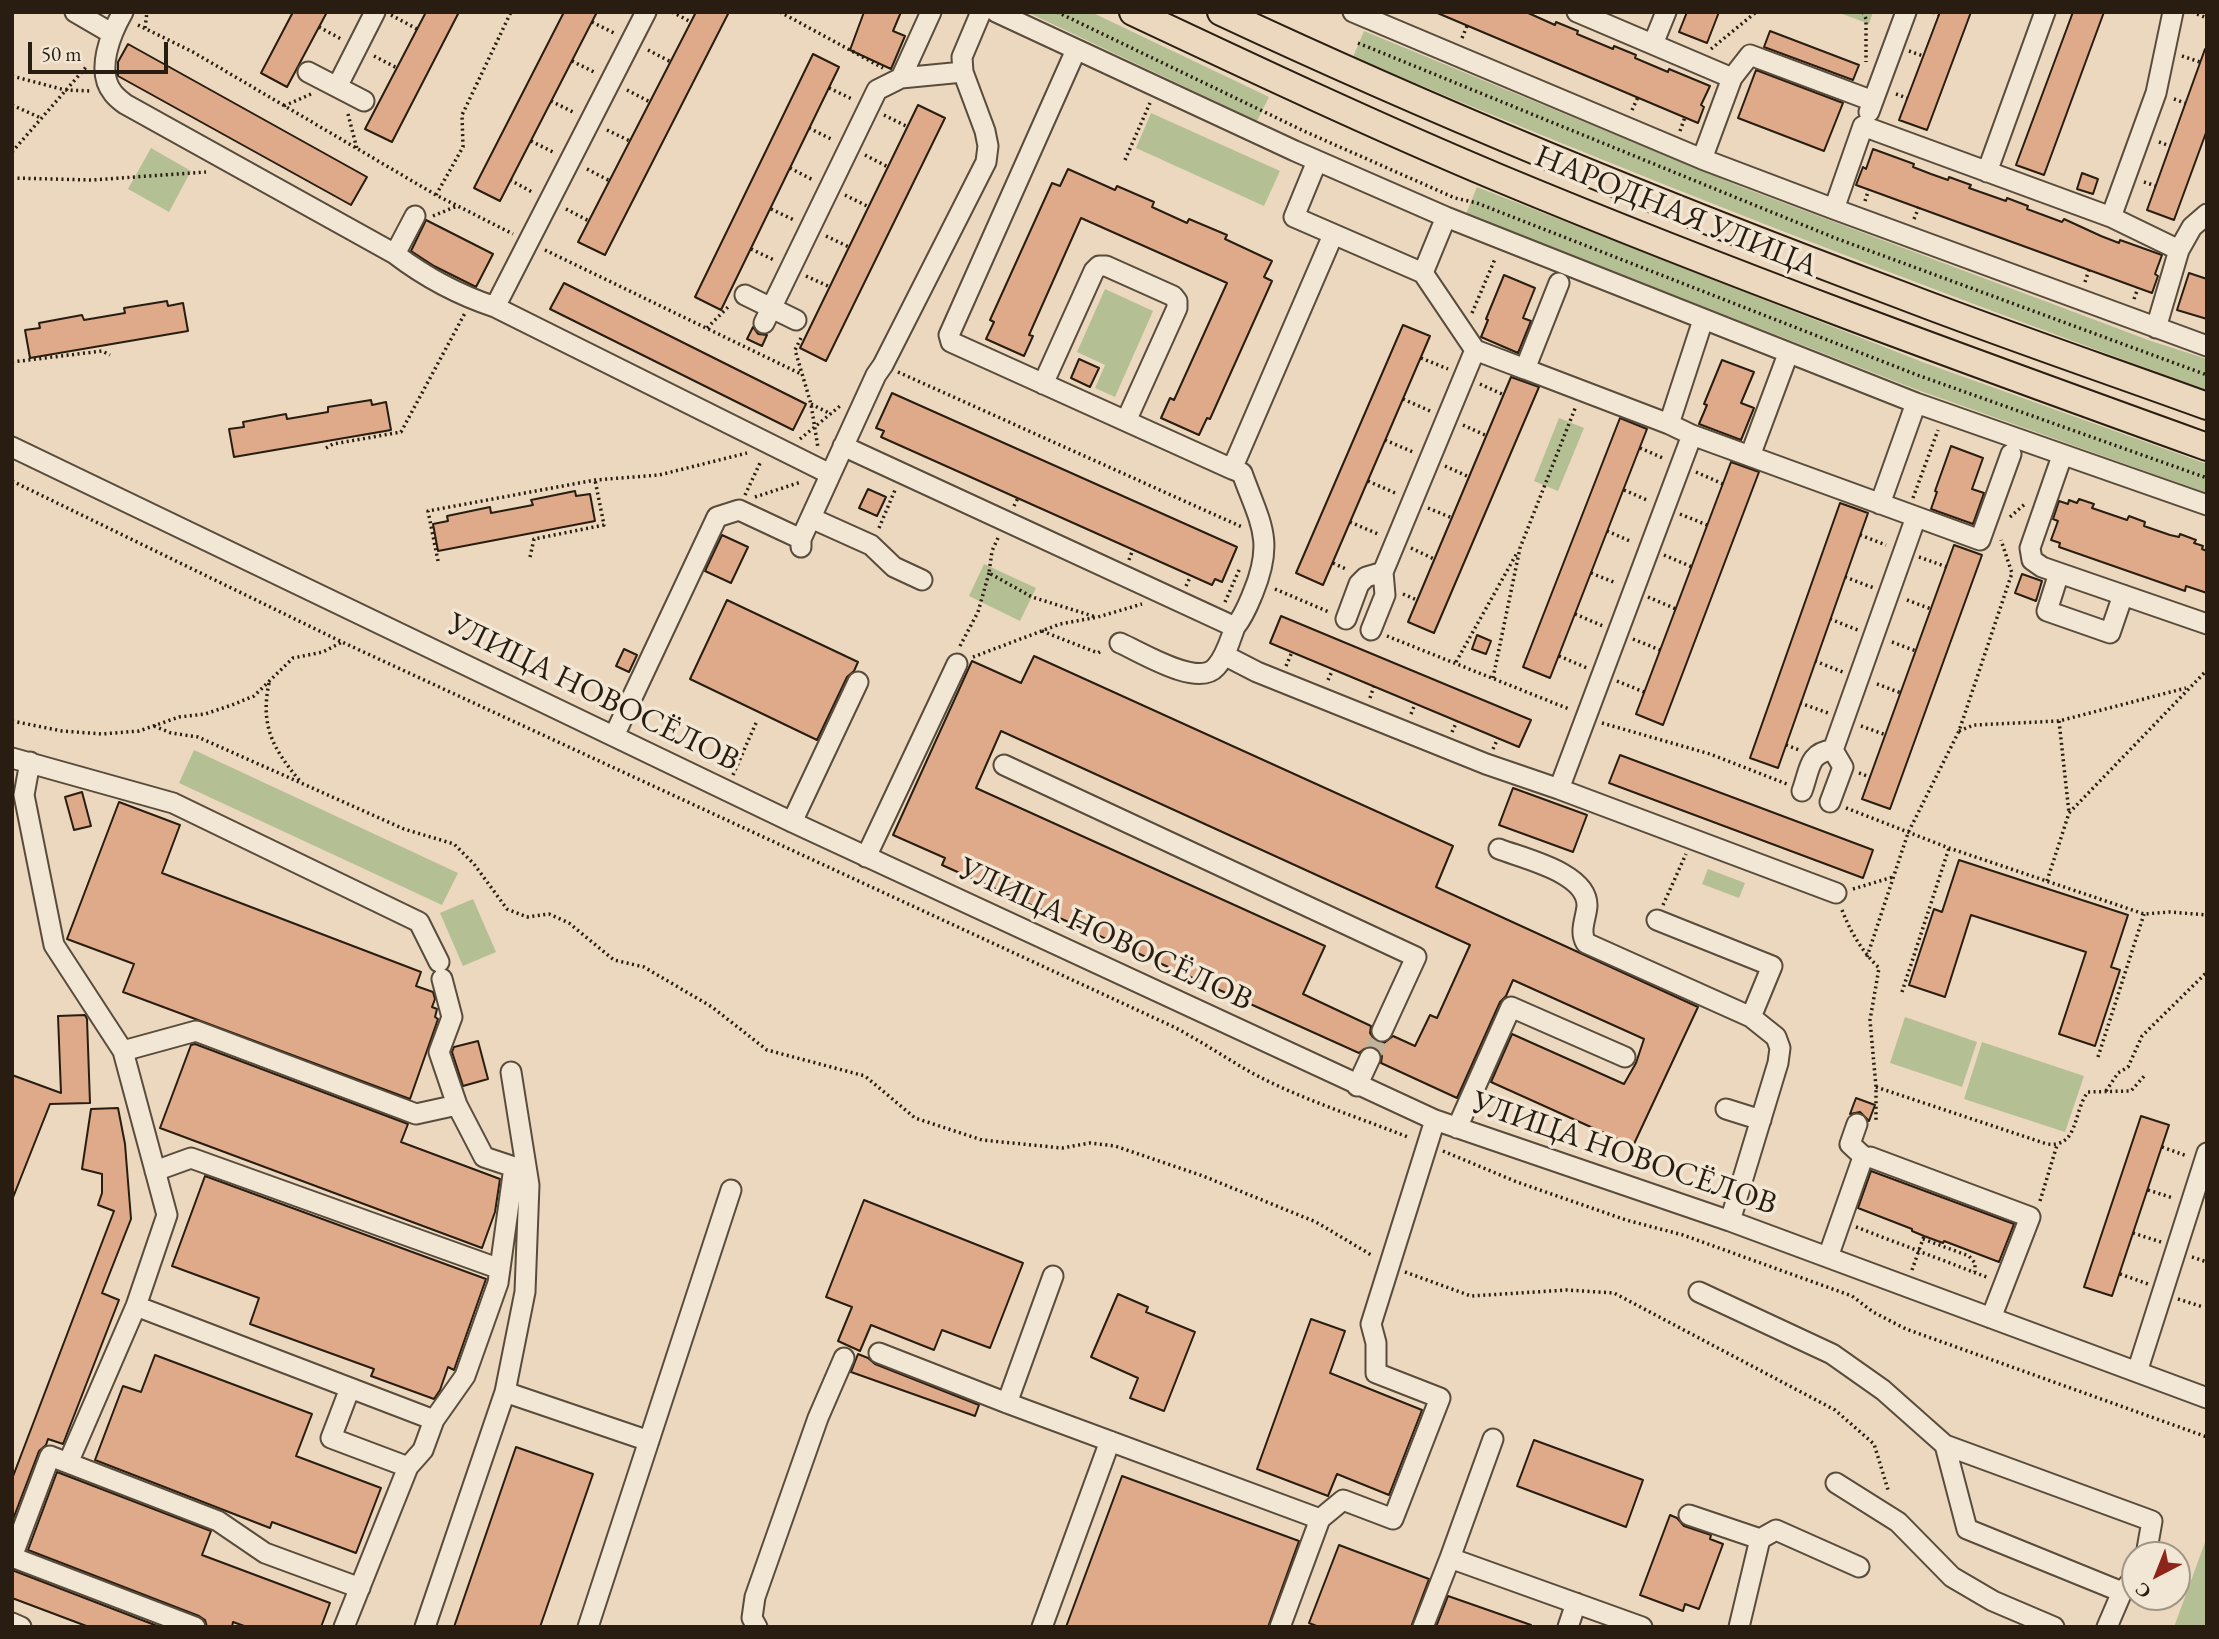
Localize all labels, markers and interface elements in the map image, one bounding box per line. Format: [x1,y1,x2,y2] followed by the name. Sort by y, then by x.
[32,28,172,72] scale bar
[41,40,82,67] text: 50 m
[1529,138,1823,286] street label: НАРОДНАЯ УЛИЦА
[441,606,745,780] street label: УЛИЦА НОВОСЁЛОВ
[952,850,1258,1020] street label: УЛИЦА НОВОСЁЛОВ
[1466,1084,1782,1224] street label: УЛИЦА НОВОСЁЛОВ
[2121,1541,2191,1611] north arrow
[2130,1577,2156,1604] text: С

